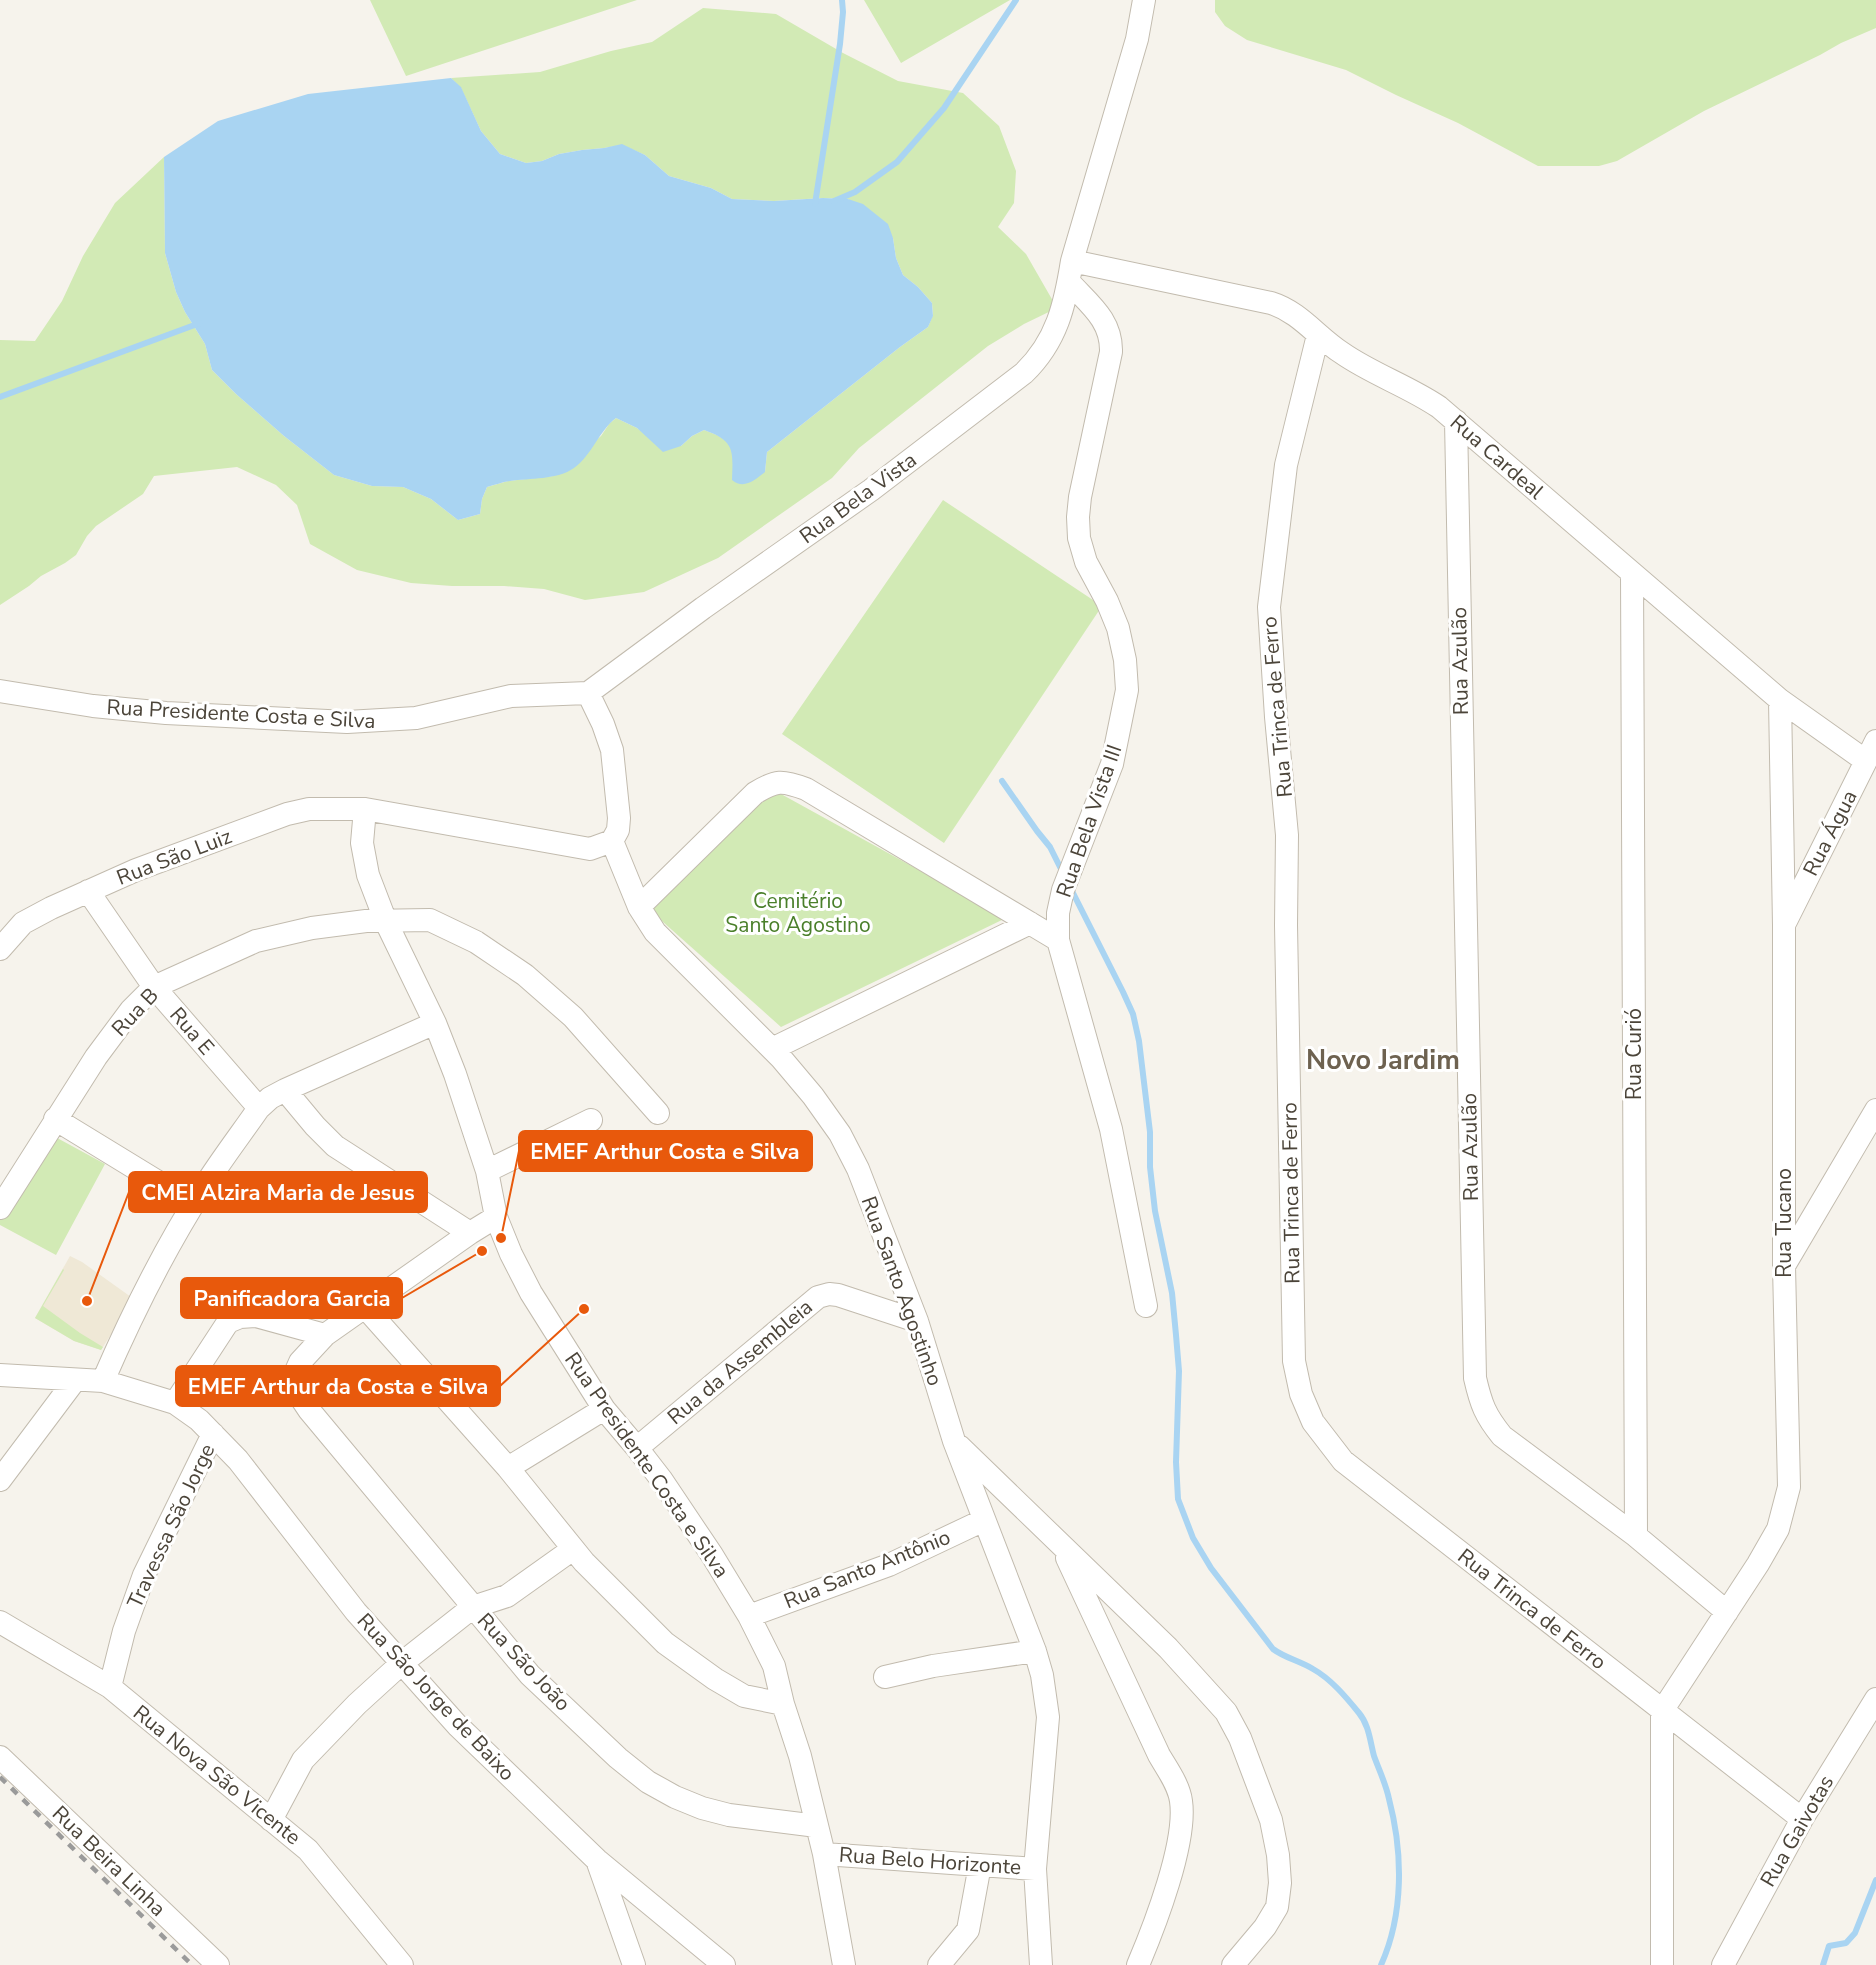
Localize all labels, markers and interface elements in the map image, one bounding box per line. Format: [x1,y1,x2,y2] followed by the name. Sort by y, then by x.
[1444,409,1550,506] street label: Rua Cardeal
[794,446,922,550] street label: Rua Bela Vista
[1445,607,1475,715] street label: Rua Azulão
[1255,615,1299,799] street label: Rua Trinca de Ferro
[106,693,376,735] street label: Rua Presidente Costa e Silva
[1050,741,1128,901] street label: Rua Bela Vista III
[1796,785,1864,881] street label: Rua Água
[112,822,236,892] street label: Rua São Luiz
[725,887,871,939] park label: Cemitério Santo Agostino
[105,982,165,1042] street label: Rua B
[164,1001,220,1061] street label: Rua E
[1620,1008,1648,1100] street label: Rua Curió
[1306,1042,1460,1079] district label: Novo Jardim
[1455,1093,1485,1201] street label: Rua Azulão
[1275,1102,1307,1284] street label: Rua Trinca de Ferro
[519,1131,812,1171] callout: EMEF Arthur Costa e Silva
[530,1137,800,1167] text: EMEF Arthur Costa e Silva
[1770,1168,1798,1278] street label: Rua Tucano
[129,1172,427,1212] callout: CMEI Alzira Maria de Jesus
[141,1178,415,1208] text: CMEI Alzira Maria de Jesus
[855,1192,949,1390] street label: Rua Santo Agostinho
[181,1278,402,1318] callout: Panificadora Garcia
[193,1284,391,1314] text: Panificadora Garcia
[662,1293,818,1431] street label: Rua da Assembleia
[558,1347,736,1583] street label: Rua Presidente Costa e Silva
[176,1366,500,1406] callout: EMEF Arthur da Costa e Silva
[188,1372,488,1402] text: EMEF Arthur da Costa e Silva
[121,1439,221,1613] street label: Travessa São Jorge
[780,1523,954,1615] street label: Rua Santo Antônio
[1452,1542,1612,1676] street label: Rua Trinca de Ferro
[351,1607,521,1787] street label: Rua São Jorge de Baixo
[471,1607,577,1717] street label: Rua São João
[127,1699,307,1851] street label: Rua Nova São Vicente
[1754,1770,1840,1892] street label: Rua Gaivotas
[46,1800,172,1922] street label: Rua Beira Linha
[838,1841,1022,1881] street label: Rua Belo Horizonte

